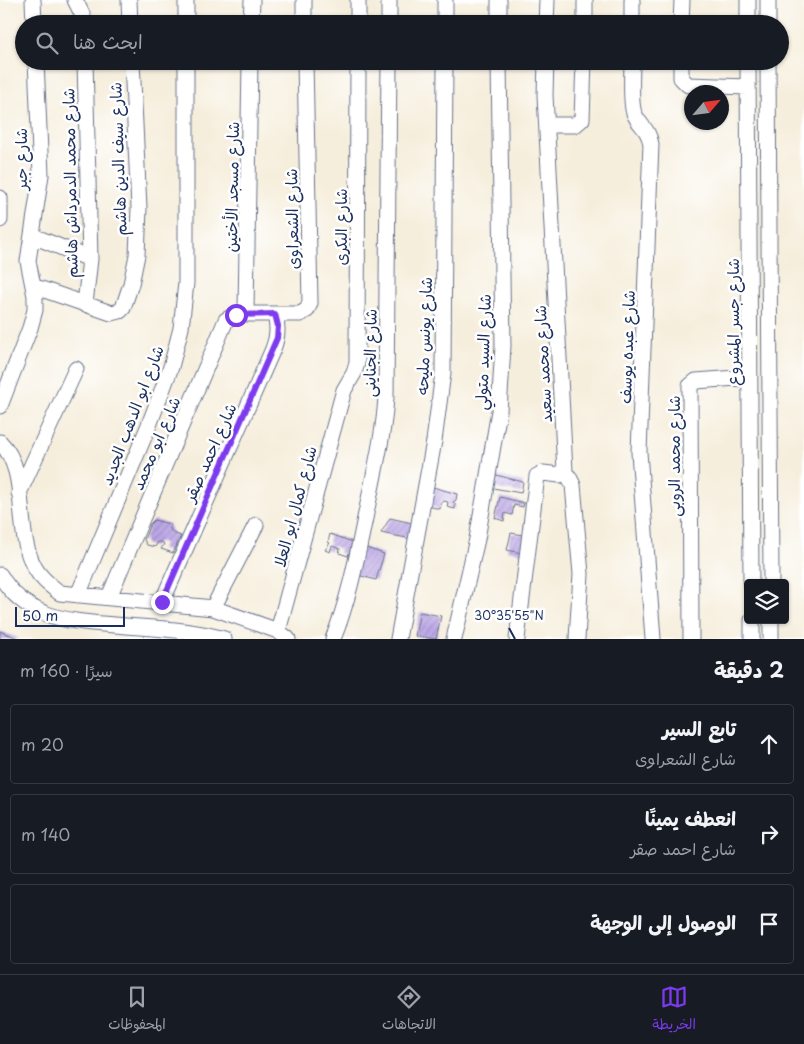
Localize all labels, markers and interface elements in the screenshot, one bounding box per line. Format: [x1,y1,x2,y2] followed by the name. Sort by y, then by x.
[15,15,789,70] search box
[73,27,143,55] text: ابحث هنا
[33,29,61,57] icon: search
[102,82,134,236] street label: شارع سيف الدين هاشم
[684,85,729,130] north arrow
[55,88,85,278] street label: شارع محمد الدمرداش هاشم
[218,121,245,253] street label: شارع مسجد الأختين
[8,128,33,192] street label: شارع جبر
[278,168,305,270] street label: شارع الشعراوى
[328,188,353,266] street label: شارع البكرى
[720,258,745,386] street label: شارع جسر المشروع
[409,277,438,396] street label: شارع يونس مليحه
[612,290,641,404] street label: شارع عبده يوسف
[468,293,500,411] street label: شارع السيد متولي
[225,304,248,327] route start
[527,305,558,423] street label: شارع محمد سعيد
[356,309,383,397] street label: شارع الجناينى
[93,341,170,489] street label: شارع ابو الدهب الجديد
[125,393,186,494] street label: شارع ابو محمد
[661,395,686,517] street label: شارع محمد الروبى
[176,399,242,507] street label: شارع احمد صقر
[266,443,323,570] street label: شارع كمال ابو العلا
[744,579,789,624] map controls
[744,579,789,624] button: layers
[151,591,174,614] route end
[15,604,125,627] scale bar
[22,605,58,626] text: 50 m
[474,606,544,624] text: 30°35'55"N
[714,653,784,685] text: 2 دقيقة
[20,658,113,682] text: سيرًا · 160 m
[662,714,736,742] text: تابع السير
[755,730,783,758] icon: ahead
[21,732,64,756] text: 20 m
[635,746,736,770] text: شارع الشعراوى
[645,804,736,832] text: انعطف يمينًا
[755,820,783,848] icon: right
[21,822,70,846] text: 140 m
[630,836,736,860] text: شارع احمد صقر
[590,908,736,936] text: الوصول إلى الوجهة
[755,910,783,938] icon: arrive
[108,983,166,1037] tab: المحفوظات
[382,983,436,1037] tab: الاتجاهات
[652,983,696,1037] tab: الخريطة

